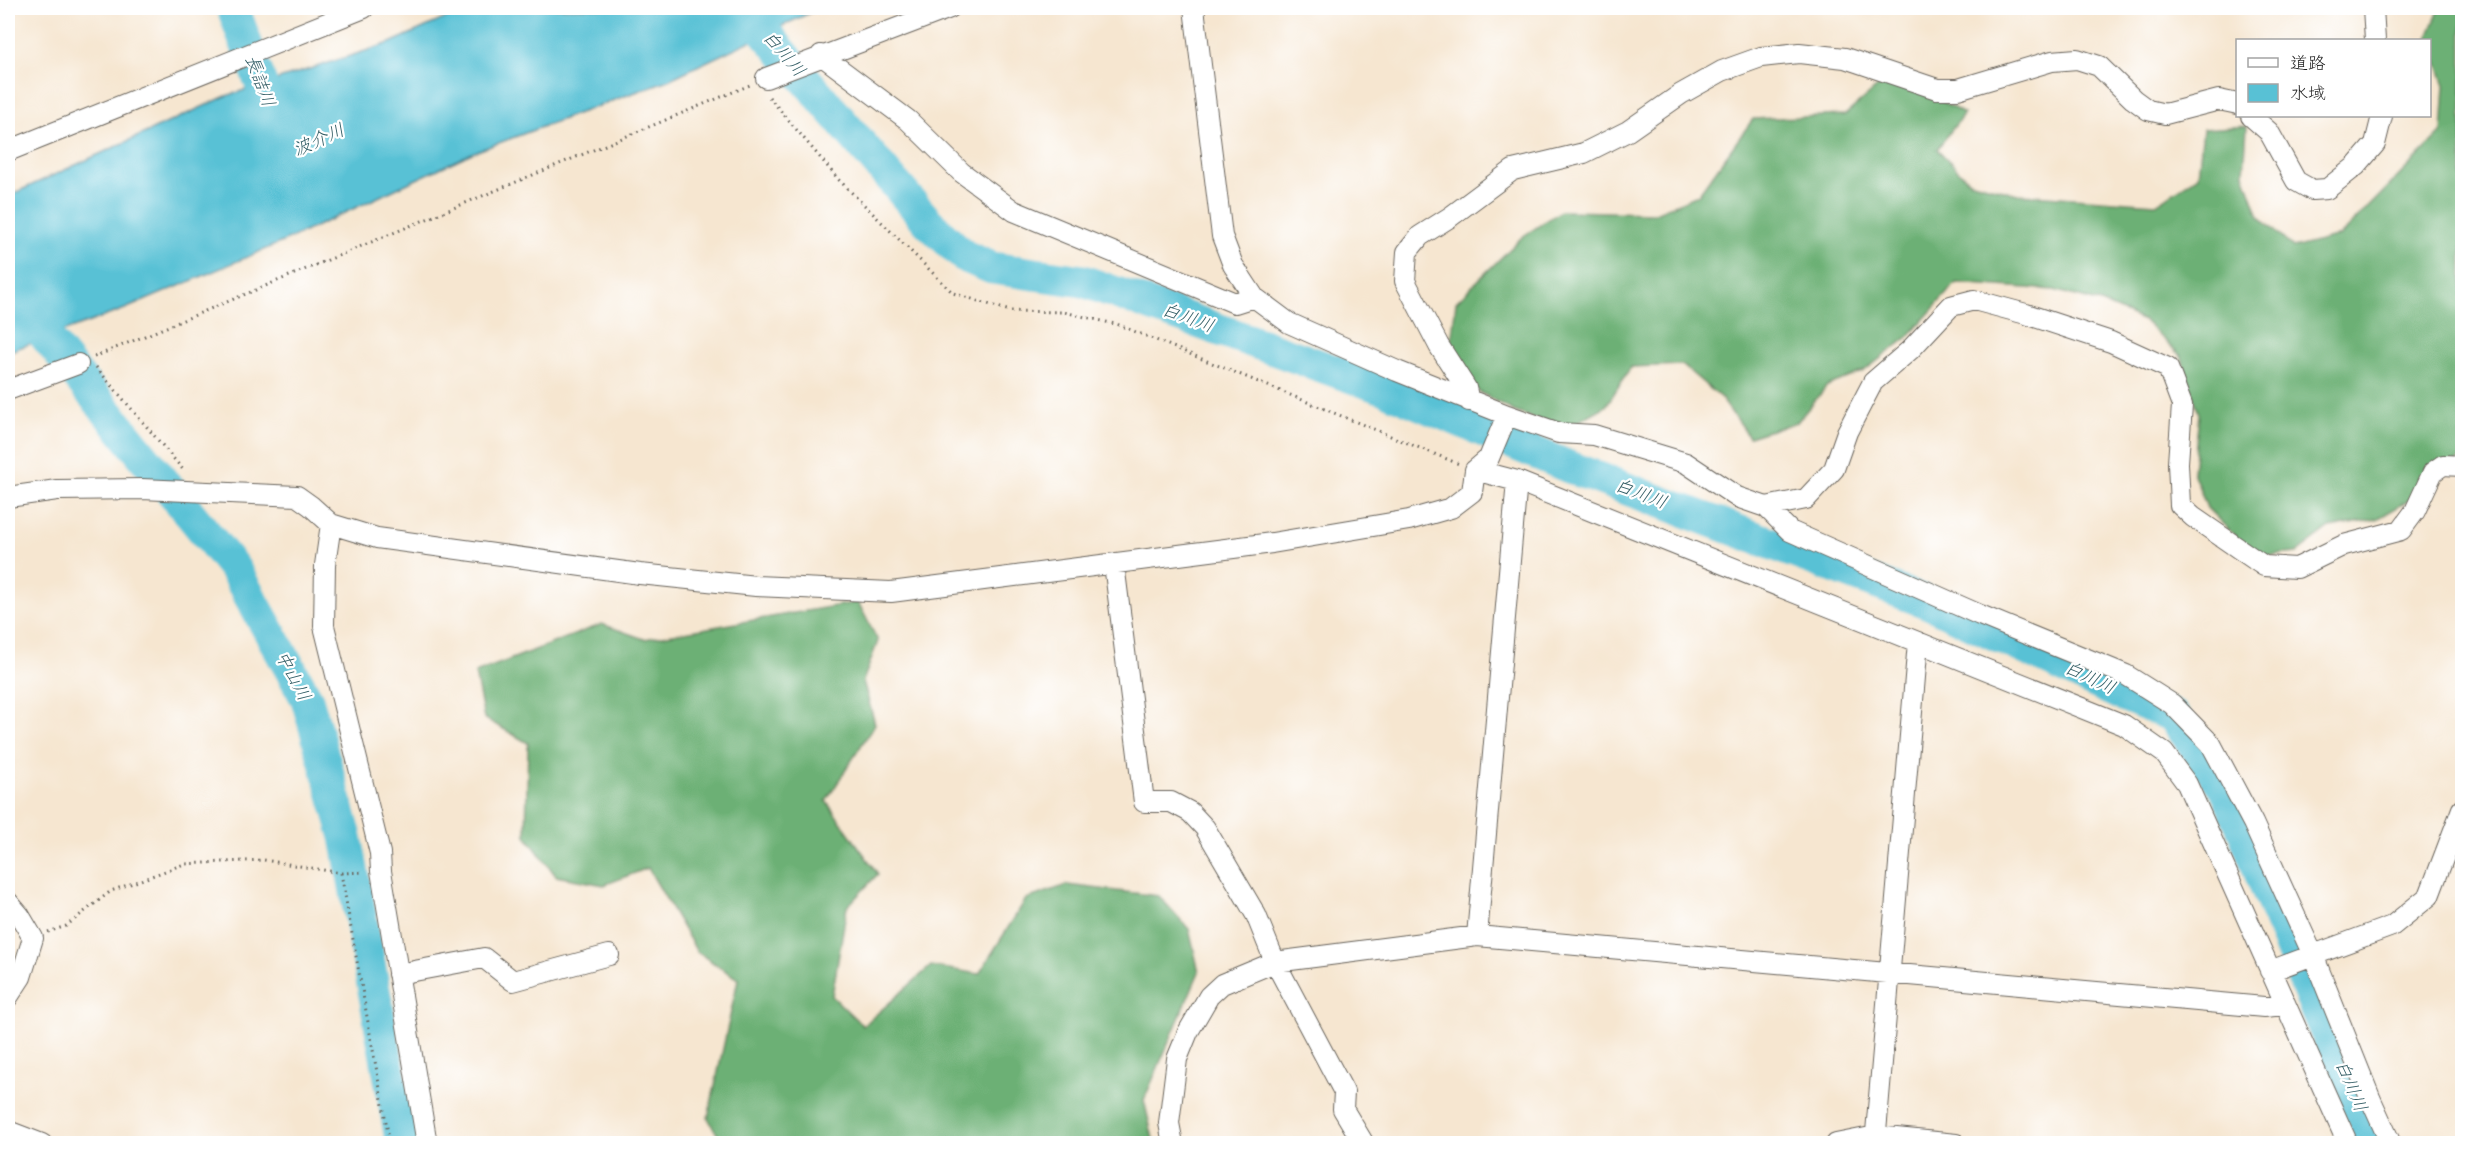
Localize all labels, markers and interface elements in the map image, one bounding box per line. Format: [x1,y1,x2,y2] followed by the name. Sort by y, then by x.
[758,27,810,81] water label: 白川川
[2236,39,2431,117] legend
[241,52,279,110] water label: 長詰川
[2290,53,2326,74] text: 道路
[2290,83,2326,104] text: 水域
[290,119,348,161] water label: 波介川
[1159,299,1217,337] water label: 白川川
[1612,475,1670,513] water label: 白川川
[271,647,315,705] water label: 中山川
[2061,657,2119,699] water label: 白川川
[2331,1057,2371,1115] water label: 白川川

